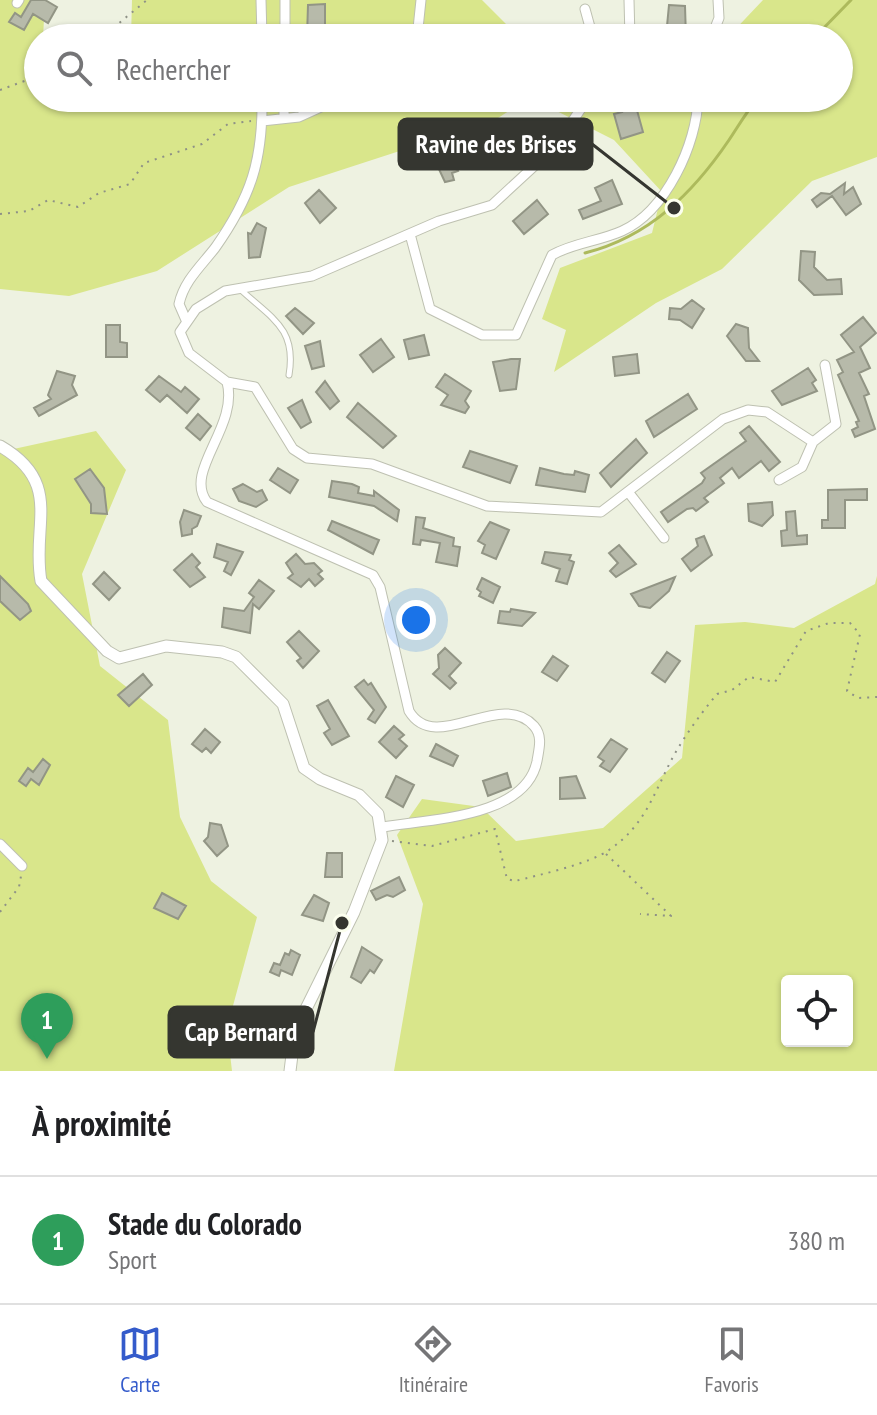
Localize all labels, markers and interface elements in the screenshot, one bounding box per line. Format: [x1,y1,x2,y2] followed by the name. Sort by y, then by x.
[24,24,853,112] search box
[52,46,96,90] icon: search
[116,49,230,88] text: Rechercher
[399,119,592,169] callout: Ravine des Brises
[416,127,576,160] text: Ravine des Brises
[396,600,436,640] your location
[781,975,853,1047] map controls
[781,975,853,1047] button: locate
[21,993,73,1059] pin: 1
[169,1007,313,1057] callout: Cap Bernard
[185,1015,297,1048] text: Cap Bernard
[32,1101,172,1145] text: À proximité
[108,1204,302,1243] text: Stade du Colorado
[52,1224,64,1257] text: 1
[787,1224,845,1257] text: 380 m
[108,1243,157,1276] text: Sport
[118,1322,162,1398] tab: Carte
[399,1322,468,1398] tab: Itinéraire
[705,1322,759,1398] tab: Favoris

